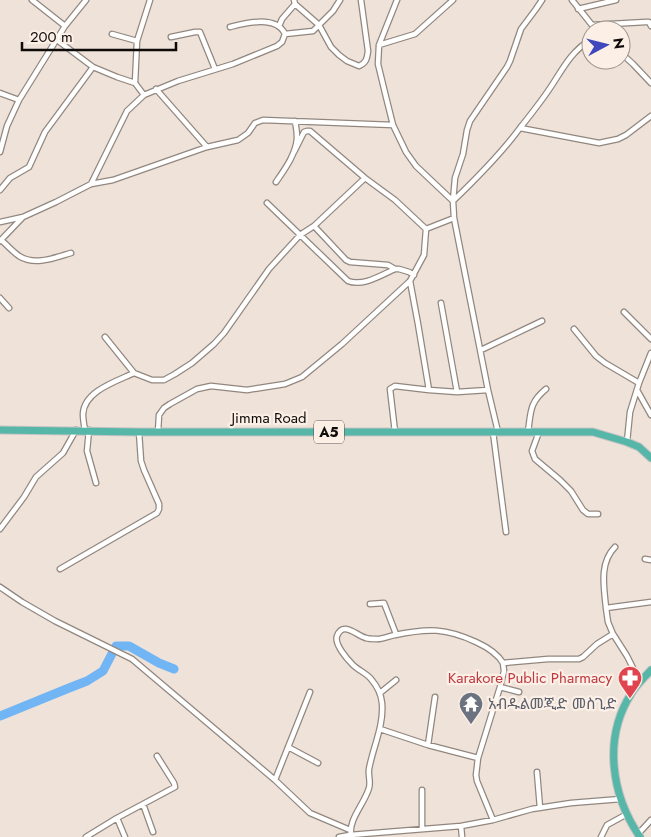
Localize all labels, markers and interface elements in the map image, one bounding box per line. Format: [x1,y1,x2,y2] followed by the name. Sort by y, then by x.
[22,20,176,52] scale bar
[581,20,631,70] north arrow
[30,26,73,48] text: 200 m
[608,37,630,50] text: N
[230,407,306,429] street label: Jimma Road
[314,421,344,444] road number: A5
[617,665,643,699] pharmacy icon: Karakore Public Pharmacy
[448,667,612,689] place label: Karakore Public Pharmacy
[458,691,484,725] temple icon: አብዱልመጂድ መስጊድ
[488,693,617,715] place label: አብዱልመጂድ መስጊድ

